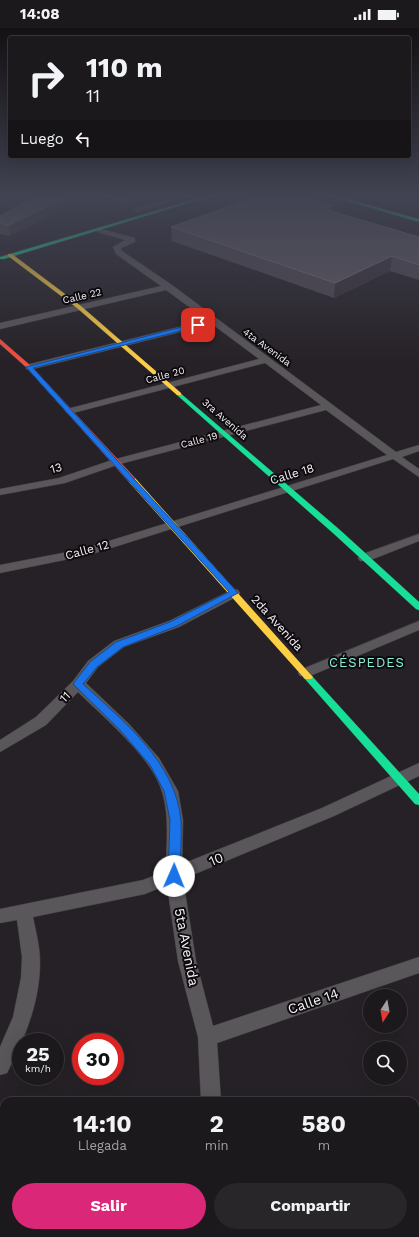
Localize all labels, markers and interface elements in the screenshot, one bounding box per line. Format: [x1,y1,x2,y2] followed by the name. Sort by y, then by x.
[20,5,60,23] text: 14:08
[86,51,163,84] text: 110 m
[20,52,72,104] icon: right
[86,85,100,106] text: 11
[72,128,94,150] icon: left
[20,130,64,148] text: Luego
[62,286,103,306] street label: Calle 22
[181,308,215,342] pin
[187,314,209,336] icon: arrive
[241,326,293,368] street label: 4ta Avenida
[144,365,186,385] street label: Calle 20
[200,396,250,442] street label: 3ra Avenida
[179,430,219,450] street label: Calle 19
[49,460,63,476] street label: 13
[268,461,316,487] street label: Calle 18
[64,537,110,563] street label: Calle 12
[248,592,306,654] street label: 2da Avenida
[329,654,405,670] district label: CÉSPEDES
[57,689,73,705] street label: 11
[206,849,226,869] street label: 10
[153,855,195,897] position arrow
[172,907,202,987] street label: 5ta Avenida
[285,985,341,1017] street label: Calle 14
[363,989,407,1033] north arrow
[363,989,407,1085] map controls
[72,1033,124,1085] speed limit sign: 30
[363,1041,407,1085] button: search
[26,1042,50,1066] text: 25
[25,1063,51,1074] text: km/h
[73,1110,132,1138] text: 14:10
[210,1110,224,1138] text: 2
[302,1110,346,1138] text: 580
[78,1138,127,1153] text: Llegada
[205,1138,229,1153] text: min
[318,1138,330,1153] text: m
[12,1183,206,1229] button: Salir
[214,1183,407,1229] button: Compartir

